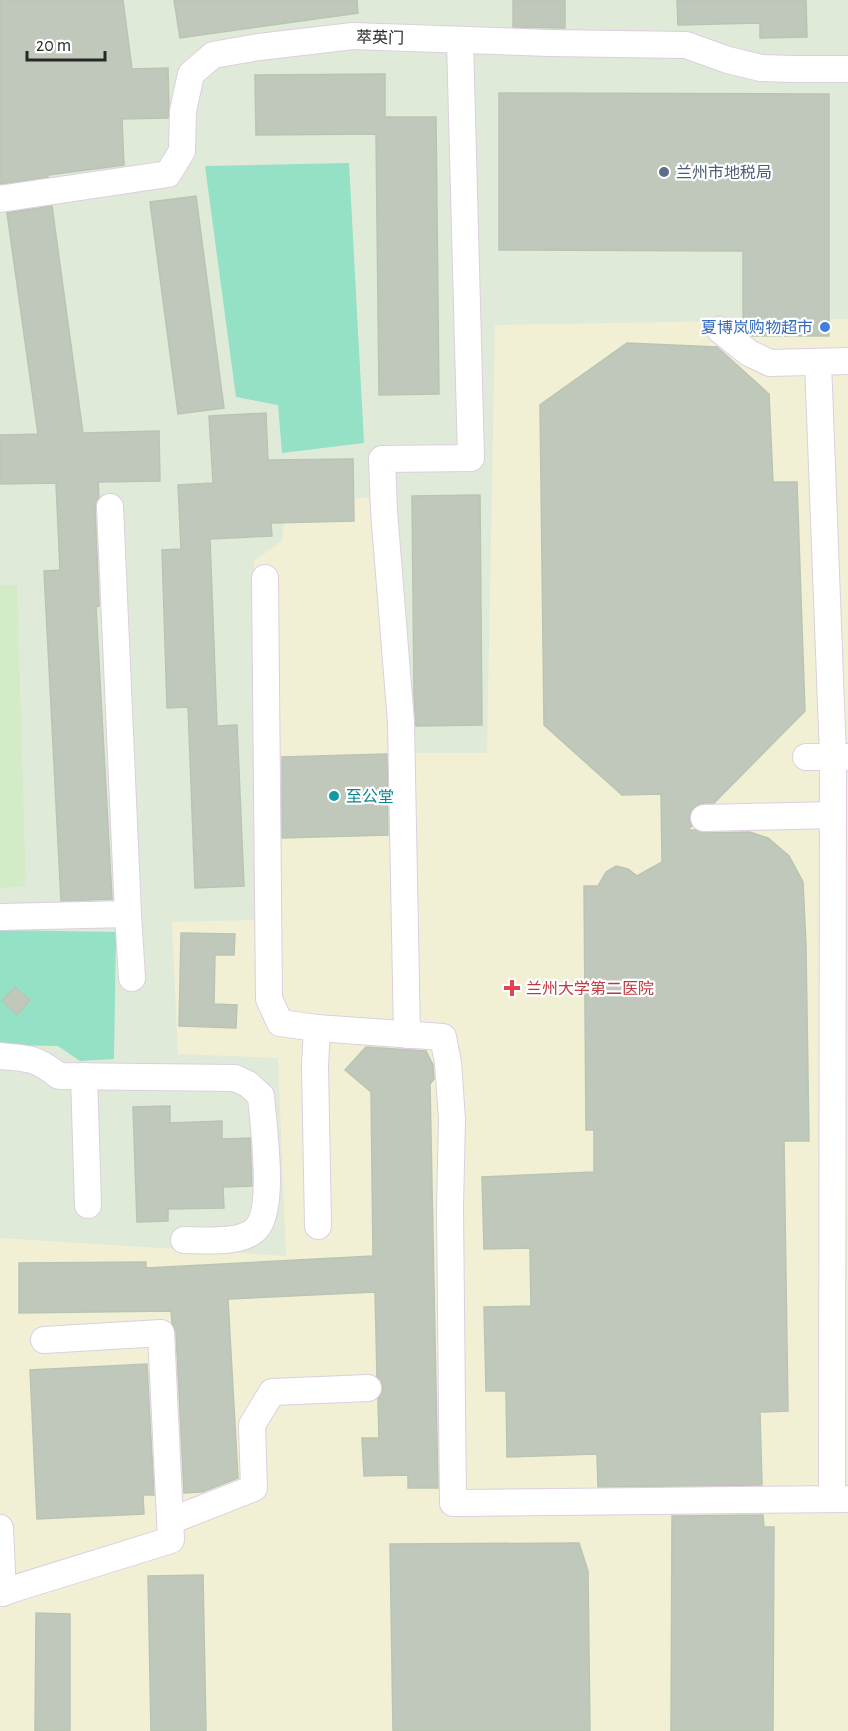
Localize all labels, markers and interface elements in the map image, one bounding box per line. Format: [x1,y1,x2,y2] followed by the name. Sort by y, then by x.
[27,24,105,62] scale bar
[356,29,404,46] street label: 萃英门
[36,37,71,55] text: 20 m
[676,164,772,181] place label: 兰州市地税局
[657,165,671,179] marker: 兰州市地税局
[701,319,813,336] place label: 夏博岚购物超市
[818,320,832,334] marker: 夏博岚购物超市
[346,788,394,805] place label: 至公堂
[327,789,341,803] marker: 至公堂
[503,979,521,997] marker: 兰州大学第二医院
[526,980,654,997] place label: 兰州大学第二医院

